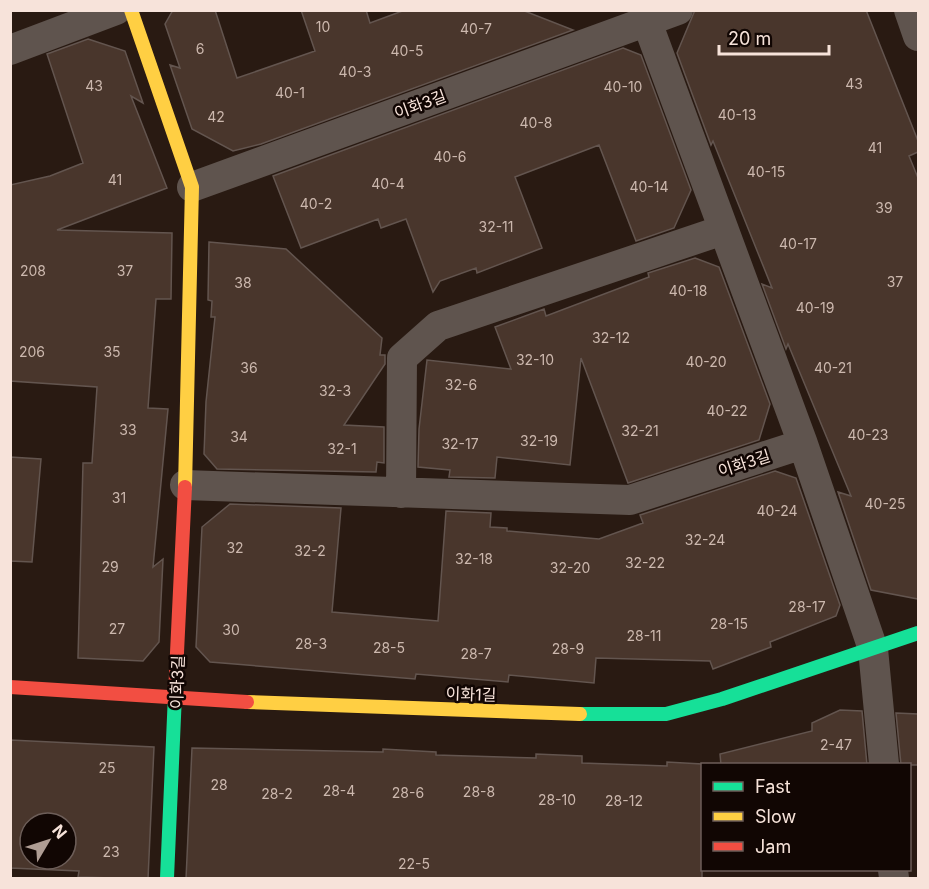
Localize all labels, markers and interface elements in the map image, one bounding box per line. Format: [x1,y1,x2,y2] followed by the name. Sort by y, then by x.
[316,18,330,35] house number: 10
[719,18,828,56] scale bar
[460,20,492,37] house number: 40-7
[728,28,771,49] text: 20 m
[196,40,204,57] house number: 6
[391,42,423,59] house number: 40-5
[339,63,371,80] house number: 40-3
[845,75,863,92] house number: 43
[85,77,103,94] house number: 43
[604,78,642,95] house number: 40-10
[275,84,305,101] house number: 40-1
[391,85,449,123] street label: 이화3길
[718,106,756,123] house number: 40-13
[207,108,225,125] house number: 42
[520,114,552,131] house number: 40-8
[868,139,882,156] house number: 41
[434,148,467,165] house number: 40-6
[747,163,785,180] house number: 40-15
[108,171,122,188] house number: 41
[371,175,405,192] house number: 40-4
[629,178,669,195] house number: 40-14
[300,195,332,212] house number: 40-2
[875,199,893,216] house number: 39
[478,218,514,235] house number: 32-11
[779,235,817,252] house number: 40-17
[20,262,46,279] house number: 208
[117,262,133,279] house number: 37
[887,273,903,290] house number: 37
[234,274,252,291] house number: 38
[669,282,707,299] house number: 40-18
[796,299,834,316] house number: 40-19
[592,329,630,346] house number: 32-12
[19,343,45,360] house number: 206
[103,343,121,360] house number: 35
[516,351,554,368] house number: 32-10
[685,353,727,370] house number: 40-20
[240,359,258,376] house number: 36
[814,359,852,376] house number: 40-21
[445,376,477,393] house number: 32-6
[319,382,351,399] house number: 32-3
[707,402,747,419] house number: 40-22
[119,421,137,438] house number: 33
[621,422,659,439] house number: 32-21
[847,426,889,443] house number: 40-23
[230,428,248,445] house number: 34
[520,432,558,449] house number: 32-19
[441,435,479,452] house number: 32-17
[327,440,357,457] house number: 32-1
[715,445,773,481] street label: 이화3길
[112,489,126,506] house number: 31
[865,495,905,512] house number: 40-25
[756,502,798,519] house number: 40-24
[685,531,725,548] house number: 32-24
[226,539,244,556] house number: 32
[294,542,326,559] house number: 32-2
[455,550,493,567] house number: 32-18
[625,554,665,571] house number: 32-22
[101,558,119,575] house number: 29
[550,559,590,576] house number: 32-20
[788,598,826,615] house number: 28-17
[710,615,748,632] house number: 28-15
[109,620,125,637] house number: 27
[222,621,240,638] house number: 30
[626,627,662,644] house number: 28-11
[295,635,327,652] house number: 28-3
[373,639,405,656] house number: 28-5
[552,640,584,657] house number: 28-9
[460,645,492,662] house number: 28-7
[166,655,188,709] street label: 이화3길
[445,683,497,705] street label: 이화1길
[820,736,852,753] house number: 2-47
[98,759,116,776] house number: 25
[701,763,911,871] legend
[210,776,228,793] house number: 28
[755,776,791,797] text: Fast
[323,782,355,799] house number: 28-4
[463,783,495,800] house number: 28-8
[392,784,424,801] house number: 28-6
[261,785,293,802] house number: 28-2
[538,791,576,808] house number: 28-10
[605,792,643,809] house number: 28-12
[755,806,796,827] text: Slow
[18,811,78,871] north arrow
[48,821,71,843] text: N
[755,836,791,857] text: Jam
[102,843,120,860] house number: 23
[398,855,430,872] house number: 22-5

